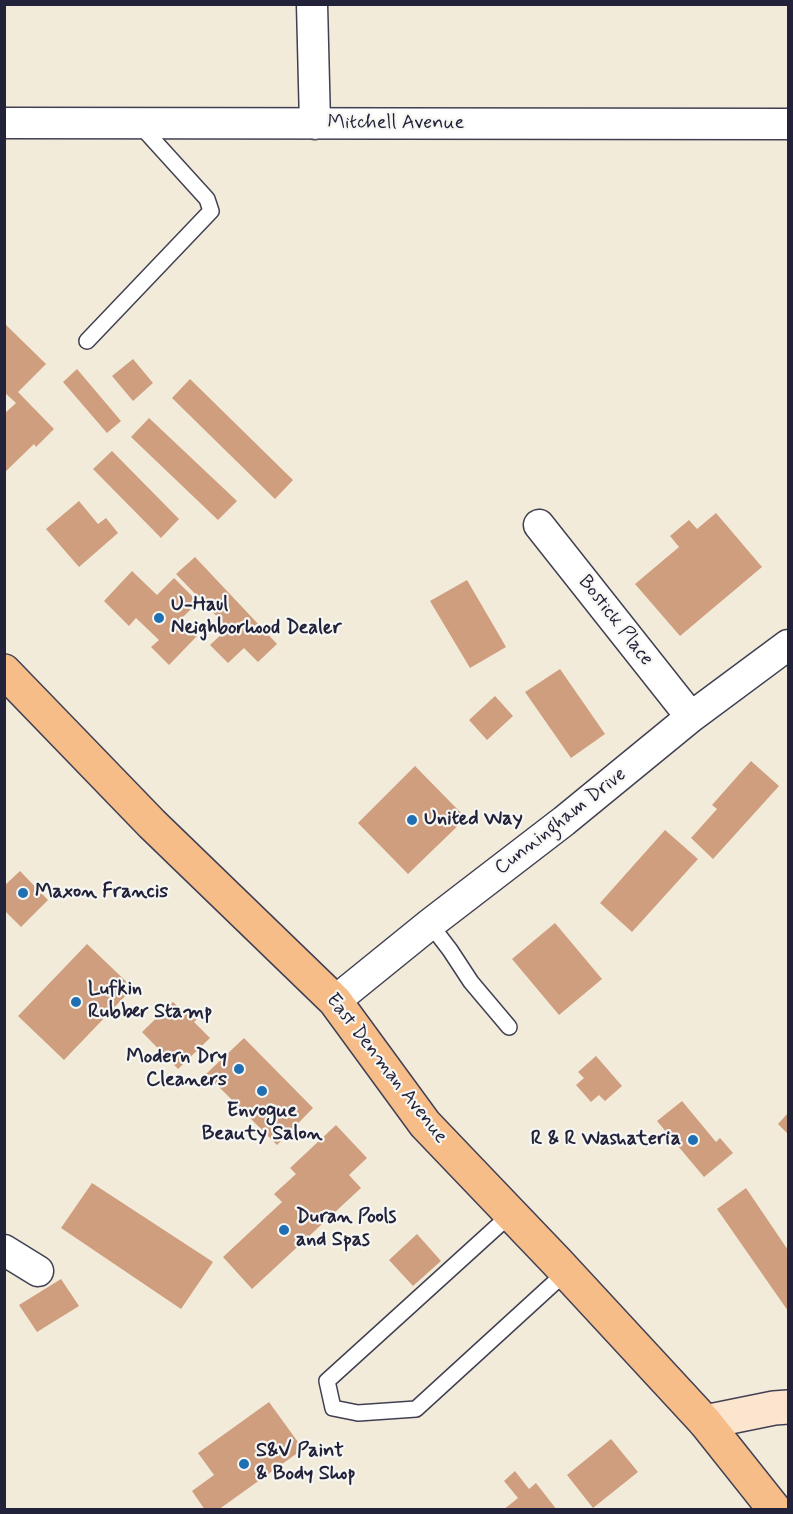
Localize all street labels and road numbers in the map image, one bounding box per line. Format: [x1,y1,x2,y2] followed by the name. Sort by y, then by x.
[328,112,464,136] street label: Mitchell Avenue
[572,571,658,671] street label: Bostick Place
[490,763,632,881] street label: Cunningham Drive
[320,989,452,1149] street label: East Denman Avenue

